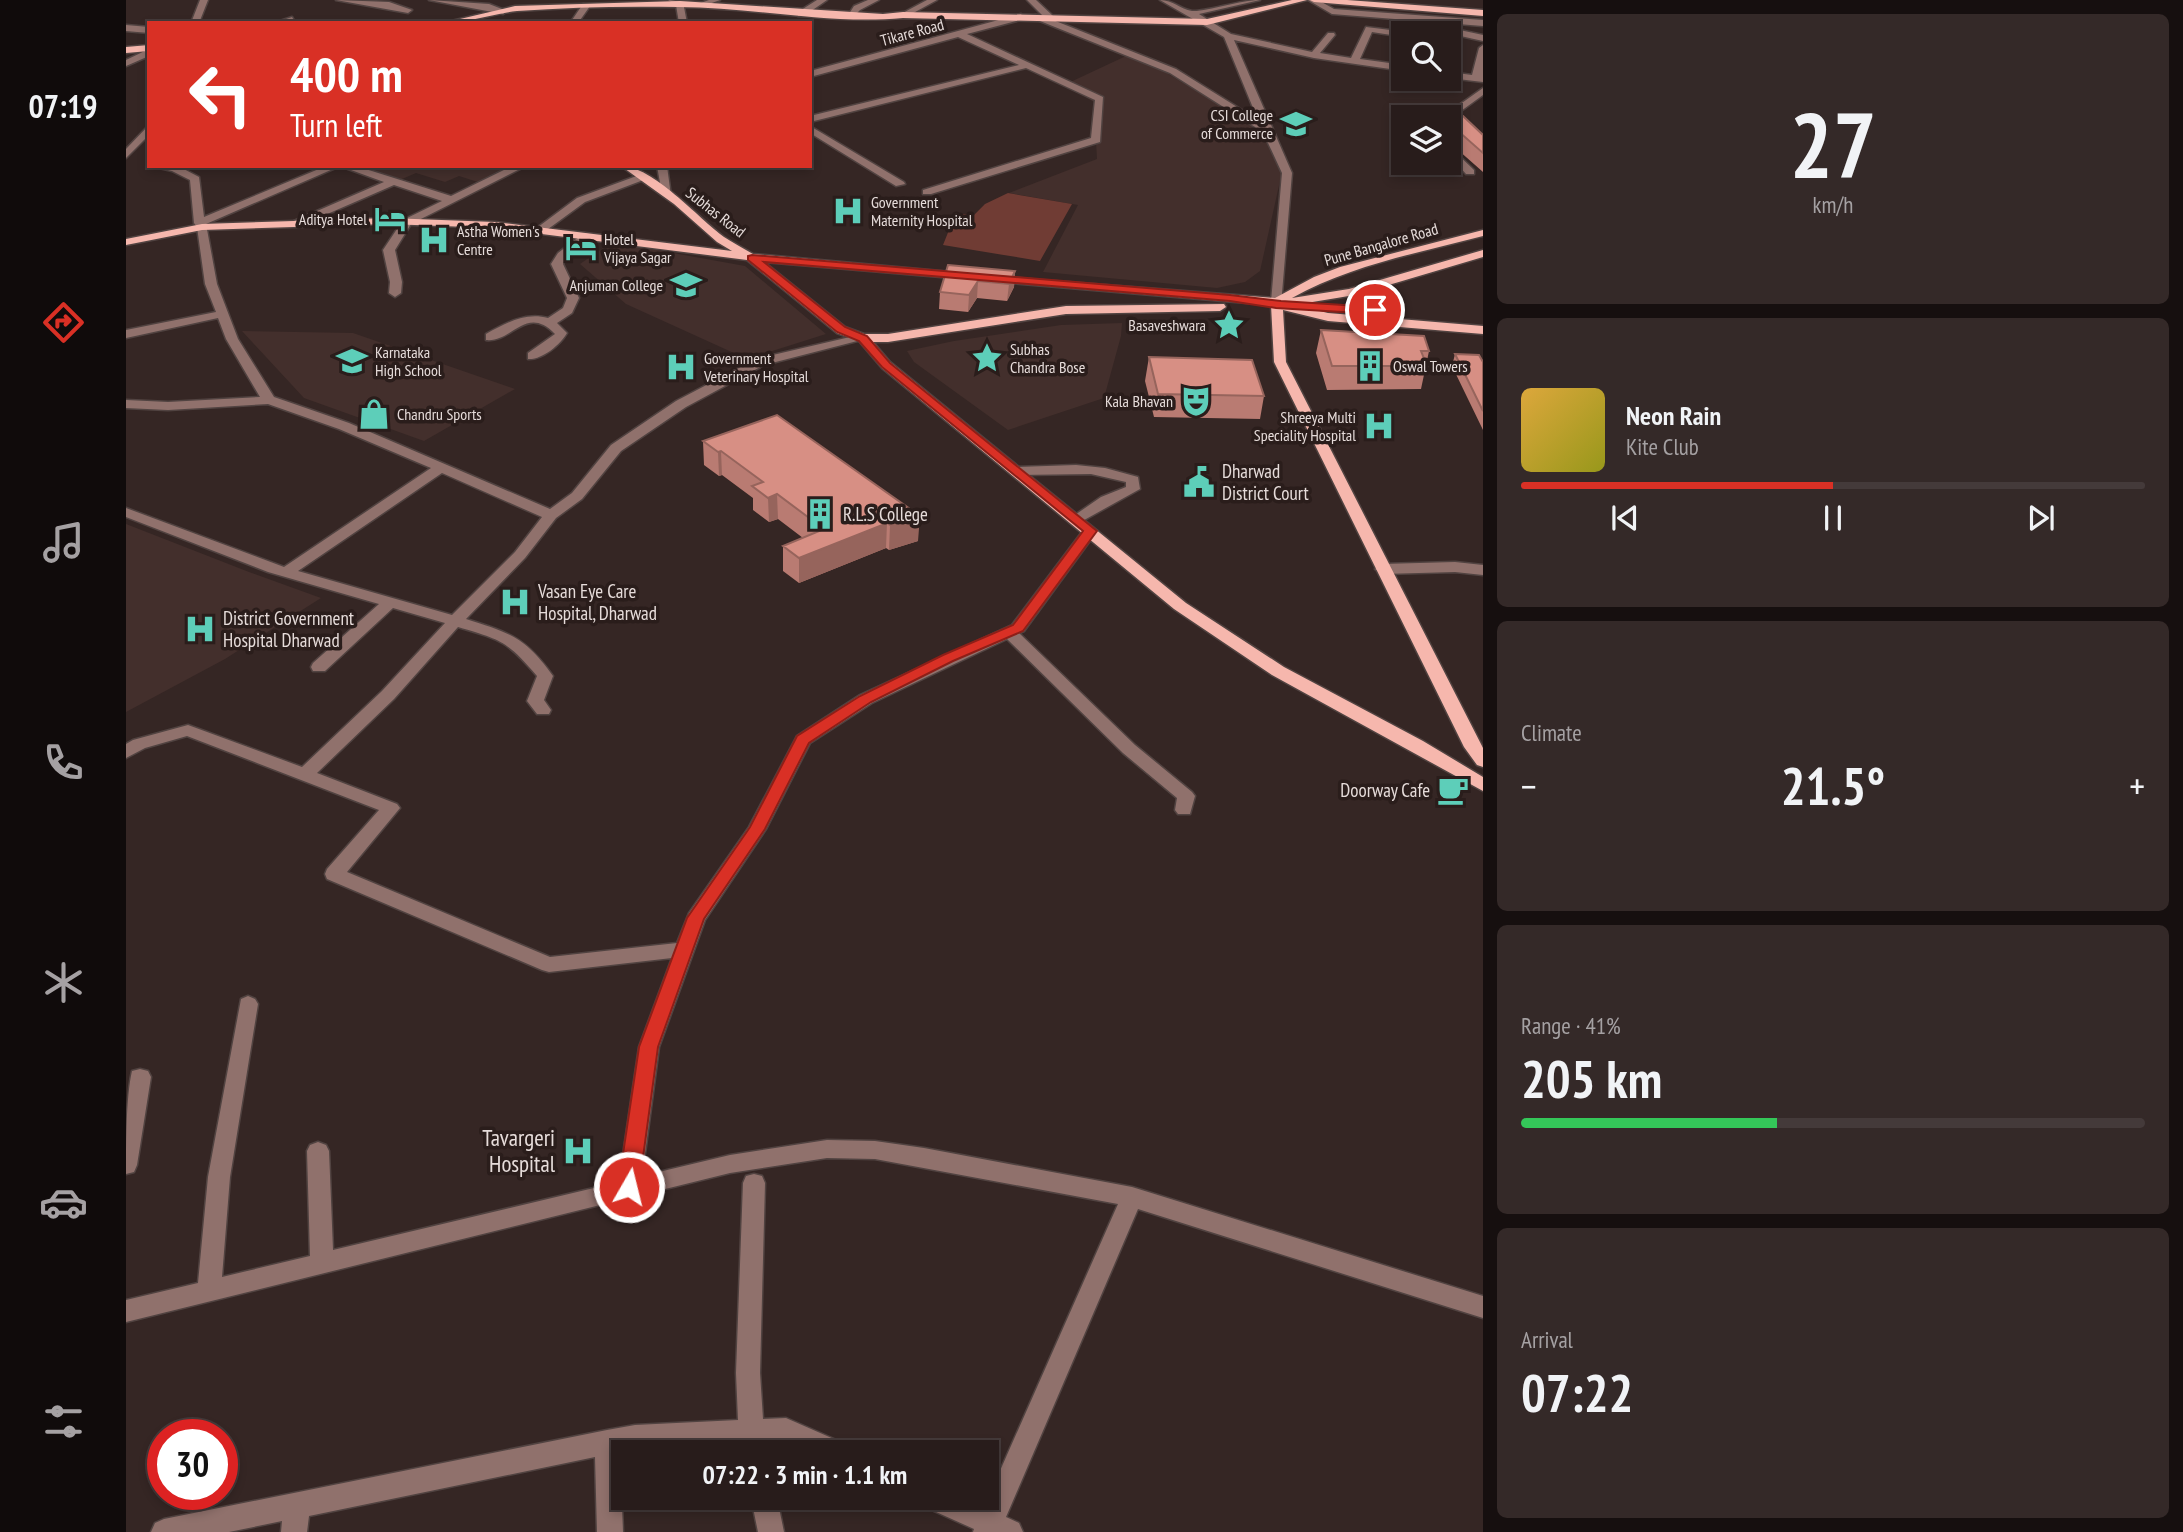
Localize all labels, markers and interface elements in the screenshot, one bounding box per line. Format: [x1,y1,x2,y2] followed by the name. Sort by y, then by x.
[878,14,946,50] street label: Tikare Road
[1391,21,1461,175] map controls
[1391,21,1461,91] button: search
[290,42,403,106] text: 400 m
[175,49,266,140] icon: left
[28,85,98,127] text: 07:19
[1790,85,1877,203] text: 27
[290,104,382,146] text: Turn left
[1201,105,1273,143] place label: CSI College of Commerce
[1391,105,1461,175] button: layers
[1279,107,1313,141] school or university icon: CSI College of Commerce
[682,182,750,242] street label: Subhas Road
[1813,190,1853,219] text: km/h
[871,192,973,230] place label: Government Maternity Hospital
[831,194,865,228] hospital icon: Government Maternity Hospital
[373,202,407,236] hotel icon: Aditya Hotel
[299,209,367,229] place label: Aditya Hotel
[1322,218,1440,270] street label: Pune Bangalore Road
[457,221,540,259] place label: Astha Women's Centre
[417,223,451,257] hospital icon: Astha Women's Centre
[603,229,672,267] place label: Hotel Vijaya Sagar
[564,231,598,265] hotel icon: Hotel Vijaya Sagar
[669,268,703,302] school or university icon: Anjuman College
[570,275,663,295] place label: Anjuman College
[1345,280,1405,340] pin
[1356,291,1394,329] icon: arrive
[39,298,88,347] icon: directions
[1212,308,1246,342] place icon: Basaveshwara
[1128,315,1206,335] place label: Basaveshwara
[1010,339,1085,377] place label: Subhas Chandra Bose
[970,341,1004,375] place icon: Subhas Chandra Bose
[375,342,442,380] place label: Karnataka High School
[335,344,369,378] school or university icon: Karnataka High School
[703,348,809,386] place label: Government Veterinary Hospital
[1353,349,1387,383] building icon: Oswal Towers
[664,350,698,384] hospital icon: Government Veterinary Hospital
[1393,356,1468,376] place label: Oswal Towers
[1179,384,1213,418] theatre icon: Kala Bhavan
[1105,391,1173,411] place label: Kala Bhavan
[357,397,391,431] shop icon: Chandru Sports
[1626,399,1721,432] text: Neon Rain
[397,404,482,424] place label: Chandru Sports
[1254,407,1356,445] place label: Shreeya Multi Speciality Hospital
[1362,409,1396,443] hospital icon: Shreeya Multi Speciality Hospital
[1626,432,1699,461] text: Kite Club
[1222,459,1309,505] place label: Dharwad District Court
[1182,465,1216,499] public building icon: Dharwad District Court
[803,497,837,531] building icon: R.L.S College
[1606,499,1644,537] icon: previous
[1814,499,1852,537] icon: pause
[2022,499,2060,537] icon: next
[843,502,928,526] place label: R.L.S College
[39,518,88,567] icon: music
[537,579,657,625] place label: Vasan Eye Care Hospital, Dharwad
[498,585,532,619] hospital icon: Vasan Eye Care Hospital, Dharwad
[223,606,355,652] place label: District Government Hospital Dharwad
[183,612,217,646] hospital icon: District Government Hospital Dharwad
[1521,718,1582,747] text: Climate
[39,738,88,787] icon: phone
[1781,752,1885,819] text: 21.5°
[1521,761,1537,810] text: −
[2129,761,2145,810] text: +
[1436,773,1470,807] cafe icon: Doorway Cafe
[1340,778,1430,802] place label: Doorway Cafe
[39,958,88,1007] icon: climate
[1521,1011,1621,1040] text: Range · 41%
[1521,1045,1662,1112] text: 205 km
[482,1123,556,1178] place label: Tavargeri Hospital
[561,1134,595,1168] hospital icon: Tavargeri Hospital
[592,1150,666,1224] position arrow
[39,1178,88,1227] icon: car
[1521,1325,1573,1354] text: Arrival
[1521,1359,1633,1426] text: 07:22
[39,1397,88,1446] icon: filters
[147,1419,238,1510] speed limit sign: 30
[703,1458,907,1491] text: 07:22 · 3 min · 1.1 km

